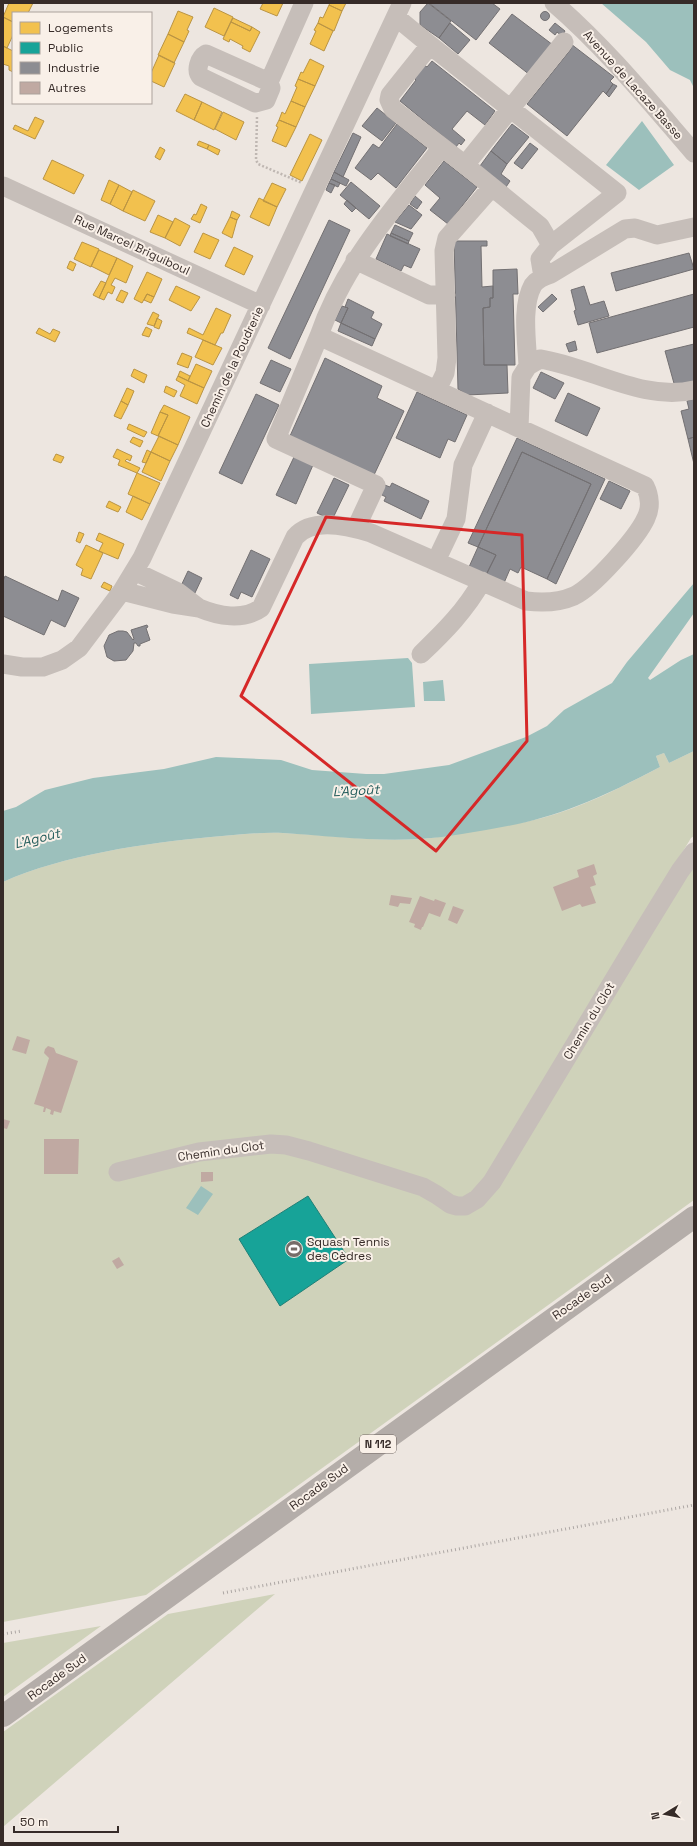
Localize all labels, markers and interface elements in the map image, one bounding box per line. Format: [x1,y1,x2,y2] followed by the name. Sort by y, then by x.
[12,12,152,104] legend
[48,20,113,36] text: Logements
[580,27,686,143] street label: Avenue de Lacaze Basse
[48,40,83,56] text: Public
[48,60,100,76] text: Industrie
[48,80,86,96] text: Autres
[72,211,192,279] street label: Rue Marcel Briguiboul
[197,304,267,430] street label: Chemin de la Poudrerie
[332,781,381,800] water label: L'Agoût
[13,824,63,852] water label: L'Agoût
[560,979,618,1063] street label: Chemin du Clot
[177,1137,265,1165] street label: Chemin du Clot
[307,1234,390,1264] place label: Squash Tennis des Cèdres
[284,1239,304,1259] sports icon: Squash Tennis des Cèdres
[549,1271,615,1323] street label: Rocade Sud
[360,1435,396,1453] road number: N 112
[286,1460,352,1514] street label: Rocade Sud
[24,1650,90,1704] street label: Rocade Sud
[645,1794,685,1834] north arrow
[14,1808,118,1834] scale bar
[648,1811,663,1821] text: N
[20,1814,48,1830] text: 50 m

